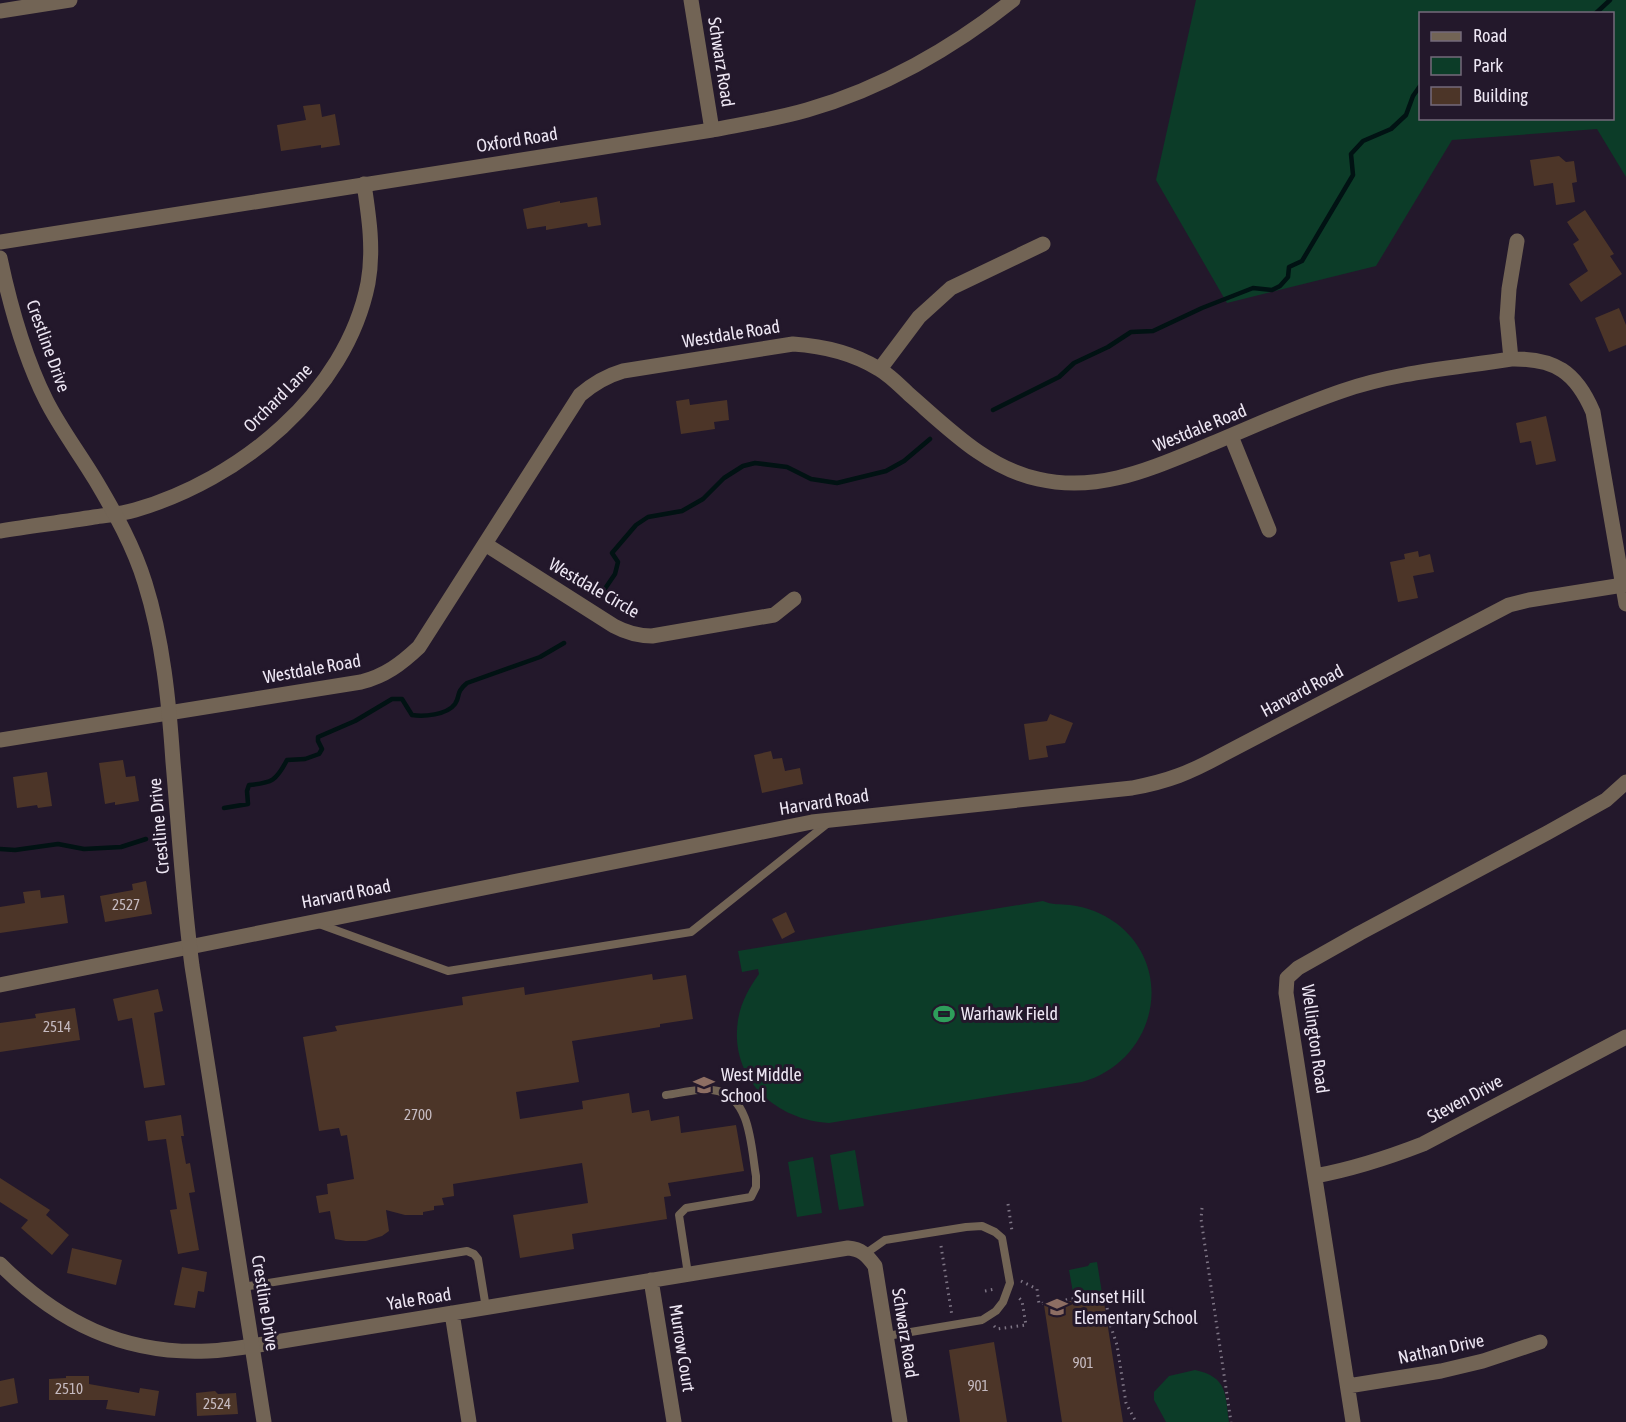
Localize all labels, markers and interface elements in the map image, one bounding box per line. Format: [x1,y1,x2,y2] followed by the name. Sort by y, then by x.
[1419,12,1614,120] legend
[704,16,739,108] street label: Schwarz Road
[1473,25,1507,46] text: Road
[1473,55,1503,76] text: Park
[1473,85,1528,106] text: Building
[475,123,559,156] street label: Oxford Road
[22,297,75,395] street label: Crestline Drive
[681,315,781,352] street label: Westdale Road
[239,359,316,436] street label: Orchard Lane
[1150,399,1249,456] street label: Westdale Road
[545,553,643,622] street label: Westdale Circle
[262,650,362,687] street label: Westdale Road
[1257,660,1347,721] street label: Harvard Road
[144,777,173,875] street label: Crestline Drive
[778,784,870,819] street label: Harvard Road
[300,875,392,912] street label: Harvard Road
[112,896,140,913] house number: 2527
[1297,983,1334,1095] street label: Wellington Road
[932,1002,956,1026] sports icon: Warhawk Field
[961,1003,1058,1024] place label: Warhawk Field
[43,1018,71,1035] house number: 2514
[721,1064,802,1106] place label: West Middle School
[1424,1070,1506,1127] street label: Steven Drive
[692,1073,716,1097] school or university icon: West Middle School
[404,1106,432,1123] house number: 2700
[248,1254,283,1352] street label: Crestline Drive
[385,1283,453,1314] street label: Yale Road
[1074,1286,1198,1328] place label: Sunset Hill Elementary School
[888,1287,923,1379] street label: Schwarz Road
[1045,1295,1069,1319] school or university icon: Sunset Hill Elementary School
[665,1303,700,1393] street label: Murrow Court
[1396,1329,1486,1368] street label: Nathan Drive
[1072,1354,1094,1371] house number: 901
[967,1377,989,1394] house number: 901
[55,1380,83,1397] house number: 2510
[203,1395,231,1412] house number: 2524

